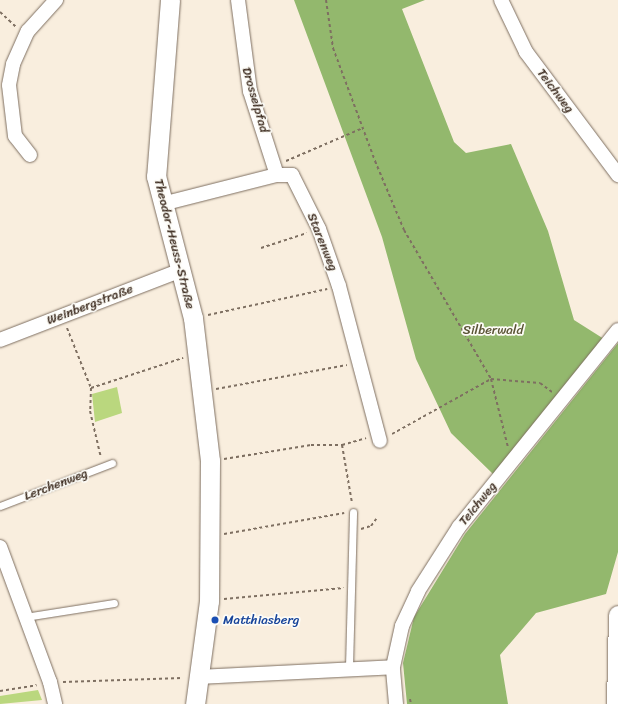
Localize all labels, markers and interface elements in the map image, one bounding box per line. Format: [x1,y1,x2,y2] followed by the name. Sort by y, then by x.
[238,66,272,134] street label: Drosselpfad
[533,66,577,116] street label: Teichweg
[150,177,198,311] street label: Theodor-Heuss-Straße
[303,211,341,273] street label: Starenweg
[45,281,135,329] street label: Weinbergstraße
[463,322,523,338] park label: Silberwald
[22,466,90,504] street label: Lerchenweg
[456,479,500,529] street label: Teichweg
[223,612,299,628] place label: Matthiasberg
[210,615,220,625] marker: Matthiasberg

